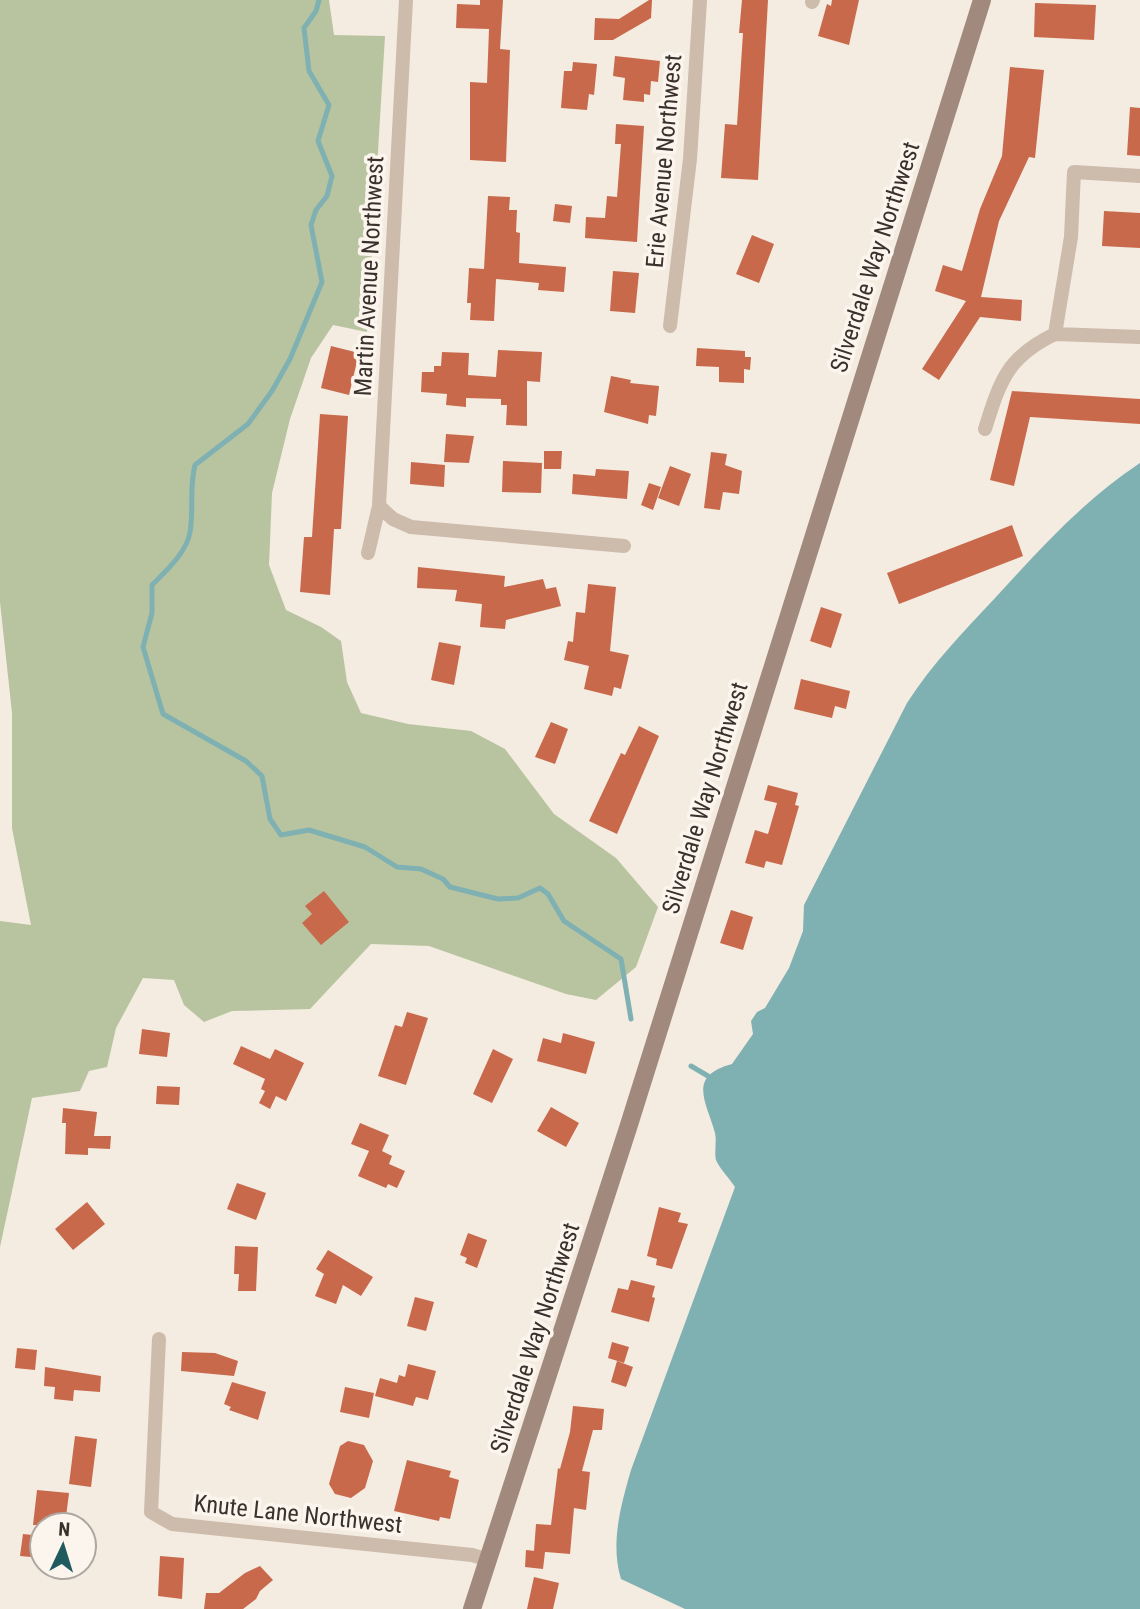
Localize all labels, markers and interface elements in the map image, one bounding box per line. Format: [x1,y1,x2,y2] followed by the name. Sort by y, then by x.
[641,53,687,269] street label: Erie Avenue Northwest
[824,138,926,376] street label: Silverdale Way Northwest
[349,155,389,397] street label: Martin Avenue Northwest
[656,679,754,917] street label: Silverdale Way Northwest
[484,1219,586,1457] street label: Silverdale Way Northwest
[192,1489,404,1539] street label: Knute Lane Northwest
[28,1511,98,1581] north arrow
[58,1518,71,1541] text: N

